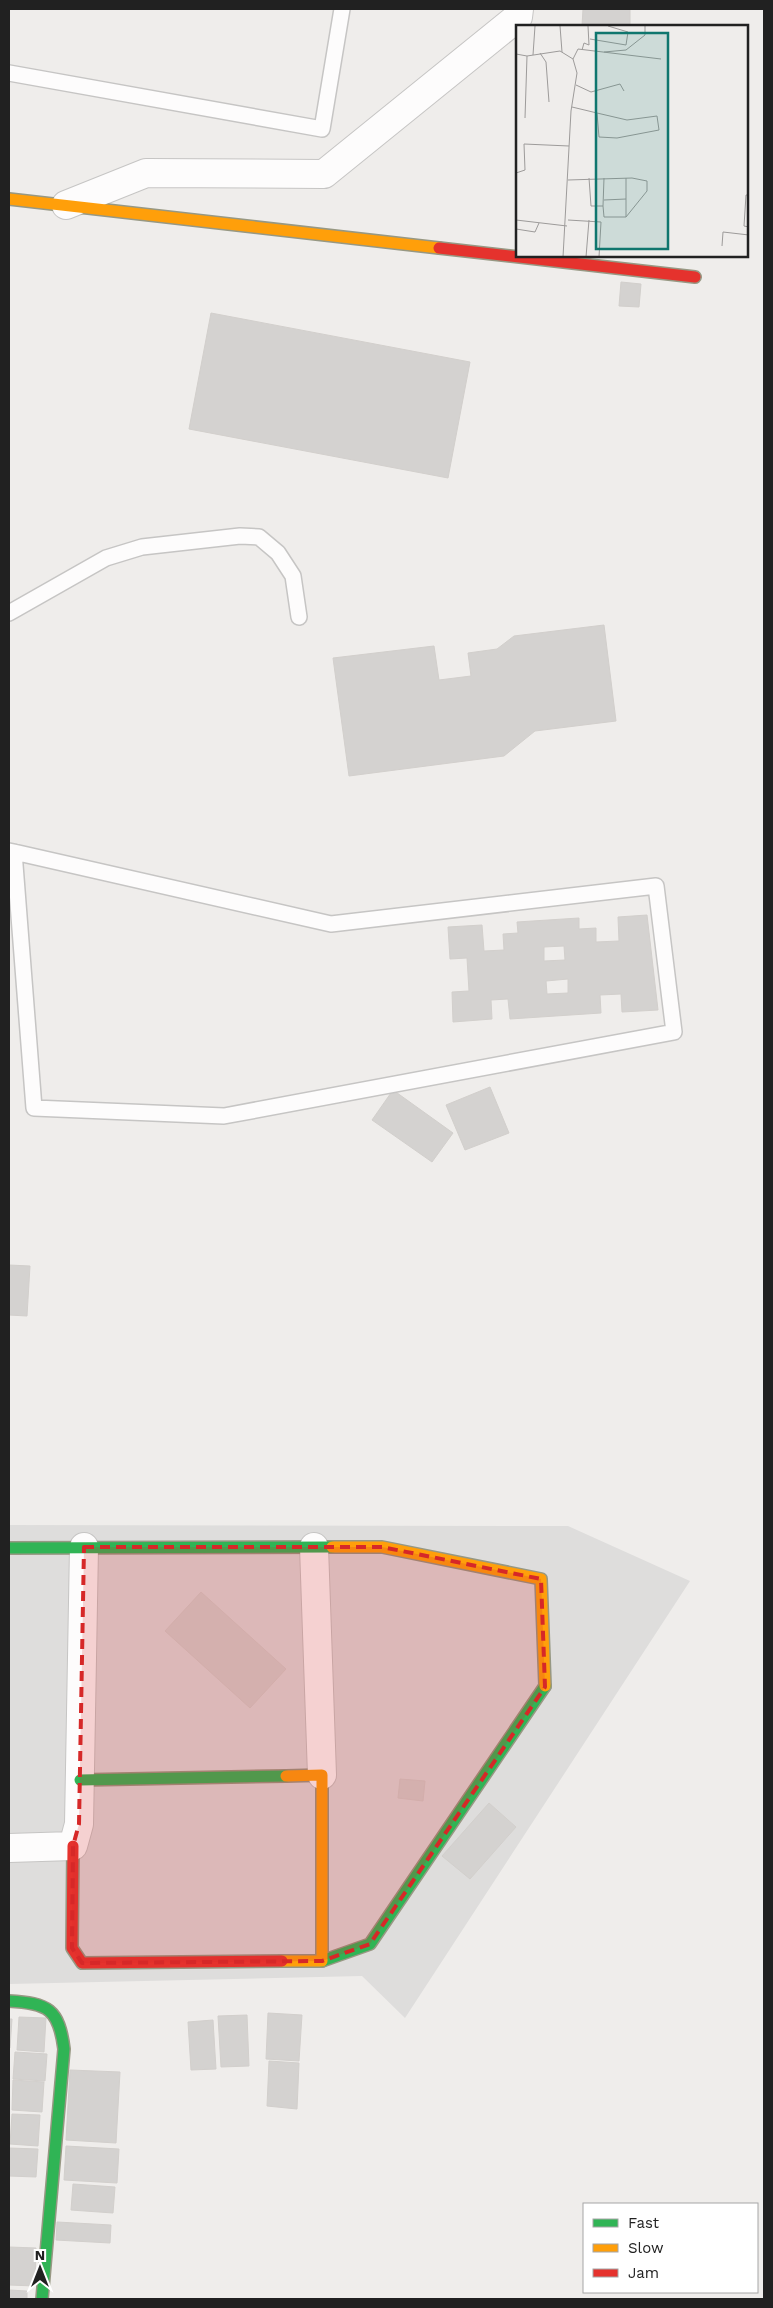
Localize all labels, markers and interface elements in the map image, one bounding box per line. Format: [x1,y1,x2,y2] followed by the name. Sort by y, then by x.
[516,25,748,258] inset map
[583,2203,758,2293] legend
[628,2214,660,2232] text: Fast
[628,2239,664,2257] text: Slow
[15,2243,65,2293] north arrow
[35,2247,45,2263] text: N
[628,2264,659,2282] text: Jam

